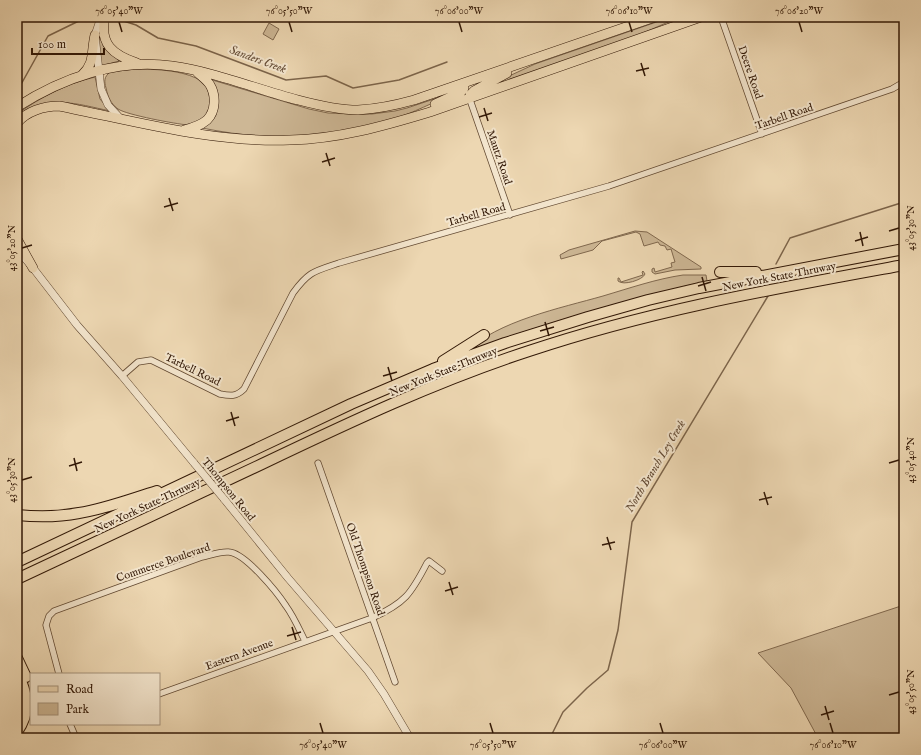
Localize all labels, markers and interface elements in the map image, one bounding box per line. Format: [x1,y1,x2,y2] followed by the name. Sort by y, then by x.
[95,5,143,18] text: 76°05'40"W
[266,5,313,18] text: 76°05'50"W
[435,5,484,18] text: 76°06'00"W
[605,5,653,18] text: 76°06'10"W
[775,5,823,18] text: 76°06'20"W
[32,30,104,56] scale bar
[38,37,66,52] text: 100 m
[227,42,288,77] water label: Sanders Creek
[734,44,766,101] street label: Deere Road
[754,100,815,133] street label: Tarbell Road
[483,128,515,187] street label: Mautz Road
[445,200,507,230] street label: Tarbell Road
[905,205,918,251] text: 43°05'30"N
[6,224,19,271] text: 43°05'20"N
[721,259,838,295] street label: New York State Thruway
[387,344,500,400] street label: New York State Thruway
[162,350,223,389] street label: Tarbell Road
[622,417,689,515] water label: North Branch Ley Creek
[905,436,918,483] text: 43°05'40"N
[199,455,258,524] street label: Thompson Road
[6,457,19,503] text: 43°05'30"N
[92,475,203,537] street label: New York State Thruway
[343,521,388,618] street label: Old Thompson Road
[115,540,212,586] street label: Commerce Boulevard
[204,636,275,674] street label: Eastern Avenue
[905,669,918,715] text: 43°05'50"N
[30,673,160,725] legend
[66,682,94,697] text: Road
[66,702,89,717] text: Park
[299,739,347,752] text: 76°05'40"W
[470,739,517,752] text: 76°05'50"W
[639,739,688,752] text: 76°06'00"W
[809,739,857,752] text: 76°06'10"W

